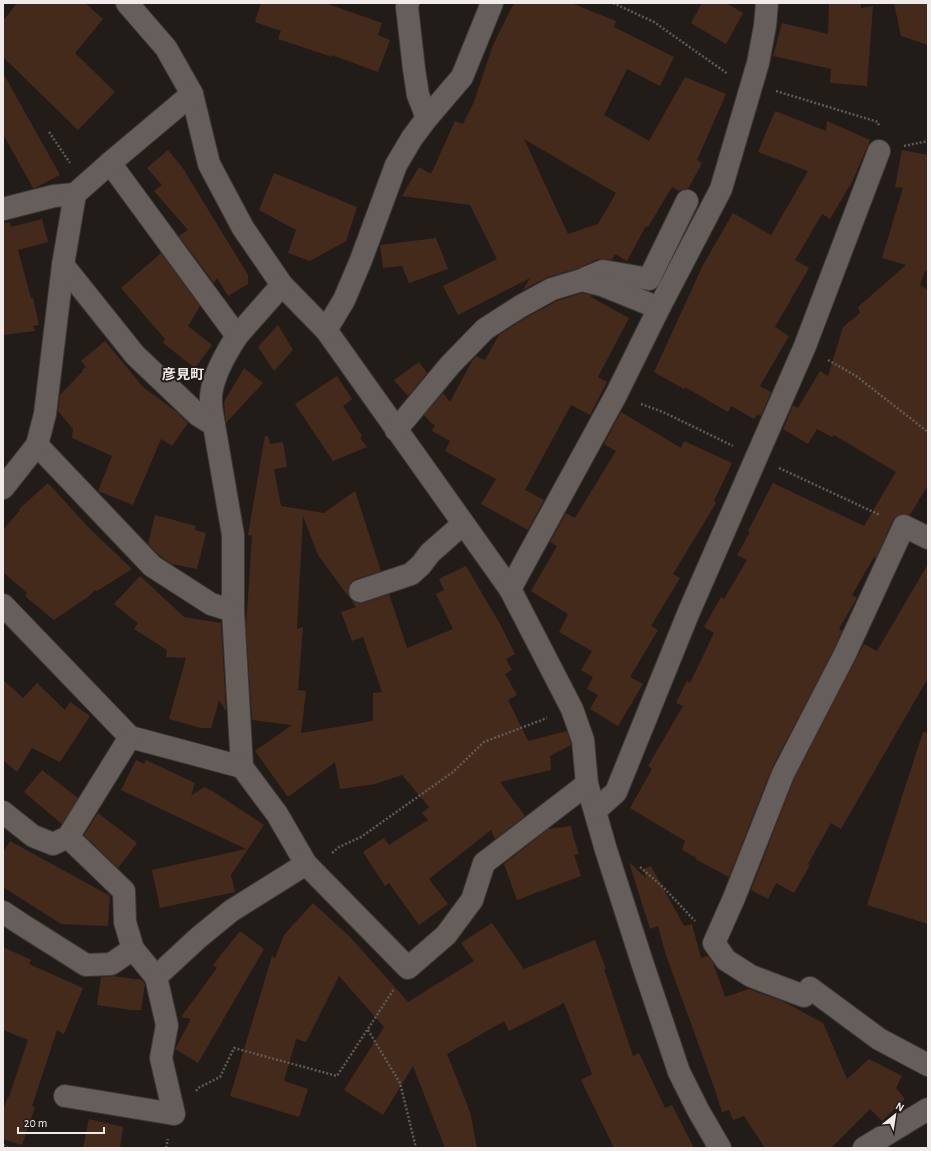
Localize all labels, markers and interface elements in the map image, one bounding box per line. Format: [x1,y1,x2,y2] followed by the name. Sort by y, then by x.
[162,367,204,382] district label: 彦見町
[875,1095,915,1135] north arrow
[894,1100,906,1113] text: N
[18,1109,104,1135] scale bar
[24,1117,47,1129] text: 20 m

